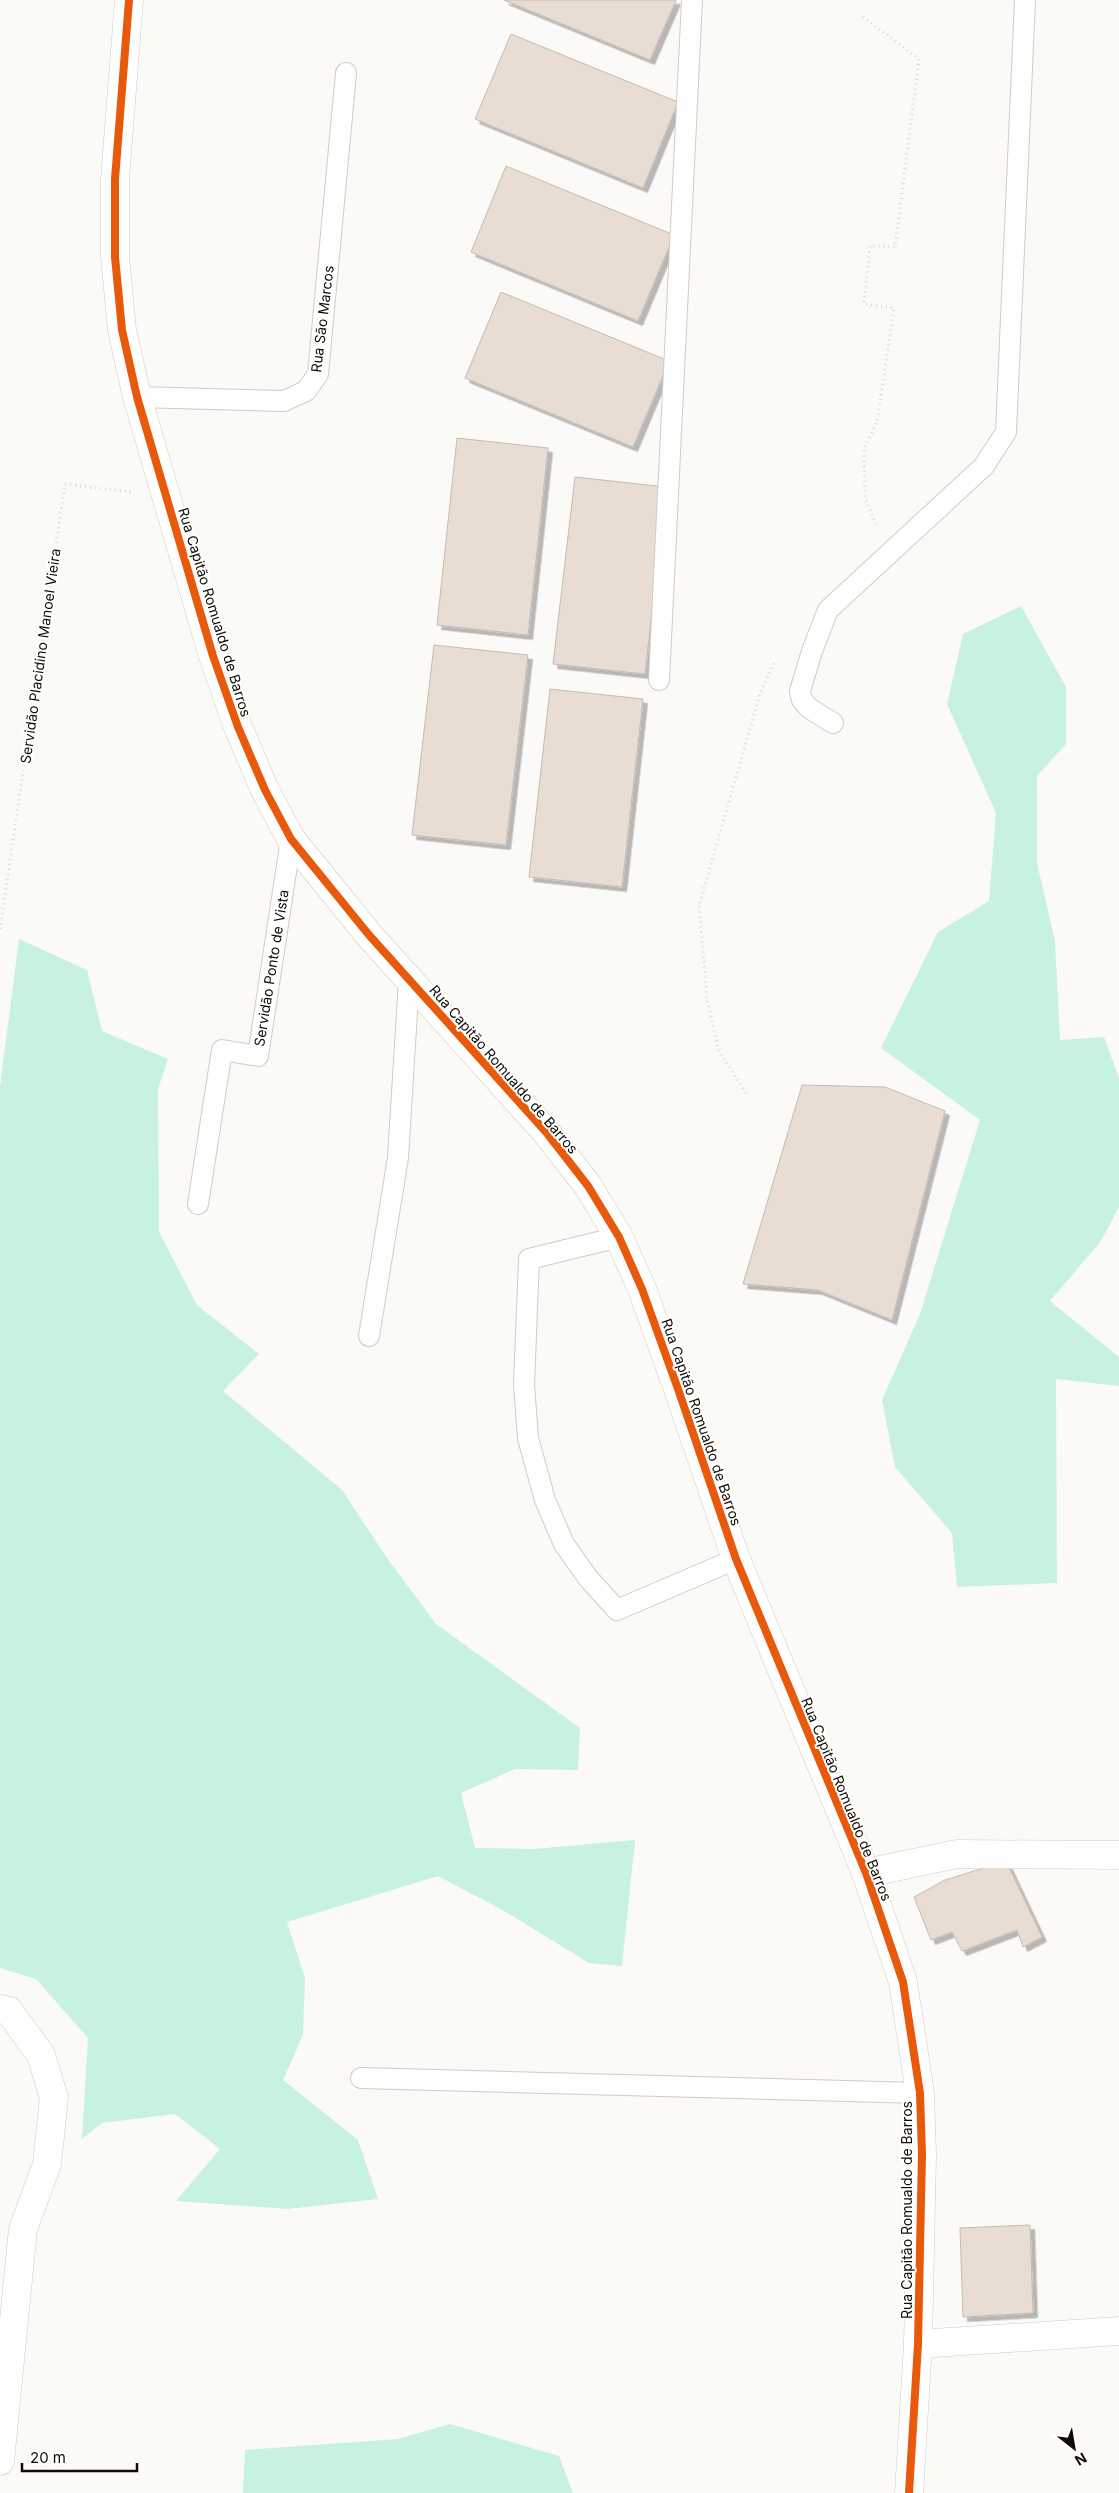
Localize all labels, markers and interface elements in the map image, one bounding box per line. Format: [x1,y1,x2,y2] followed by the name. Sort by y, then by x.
[307,265,337,373] street label: Rua São Marcos
[175,505,255,719] street label: Rua Capitão Romualdo de Barros
[16,547,64,765] street label: Servidão Placidino Manoel Vieira
[250,888,292,1048] street label: Servidão Ponto de Vista
[426,981,582,1157] street label: Rua Capitão Romualdo de Barros
[658,1316,746,1528] street label: Rua Capitão Romualdo de Barros
[798,1695,896,1903] street label: Rua Capitão Romualdo de Barros
[898,2101,915,2319] street label: Rua Capitão Romualdo de Barros
[1049,2423,1099,2473] north arrow
[22,2440,138,2472] scale bar
[30,2448,66,2467] text: 20 m
[1072,2450,1090,2470] text: N

